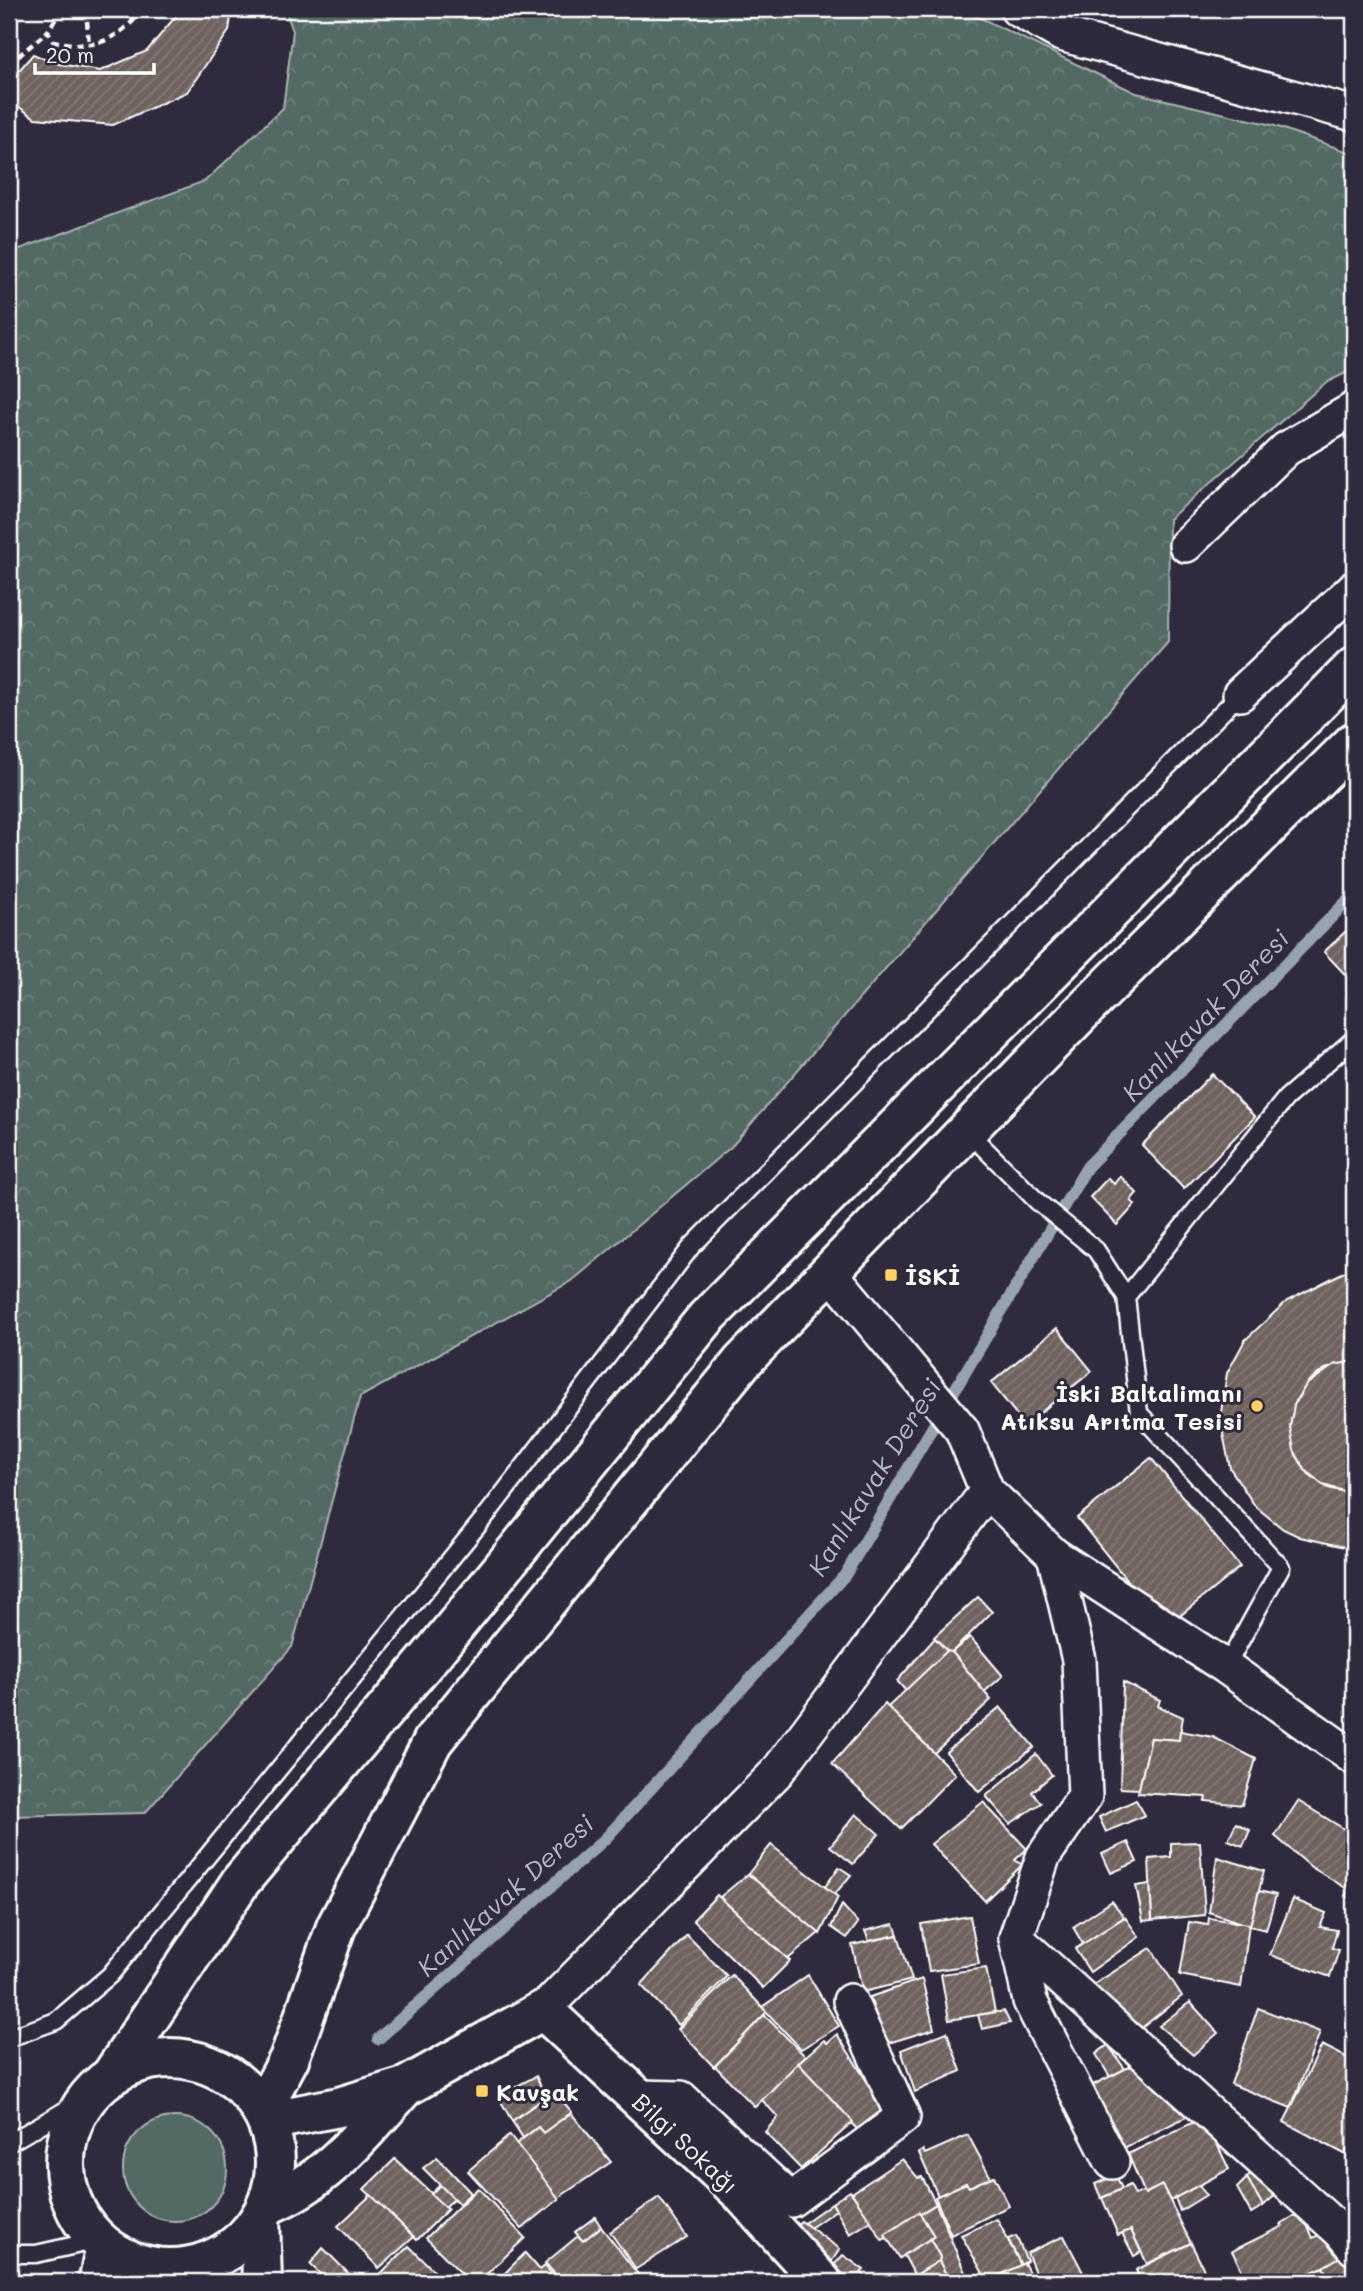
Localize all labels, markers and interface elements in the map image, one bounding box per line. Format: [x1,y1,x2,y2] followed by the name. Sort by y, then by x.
[35,32,154,76] scale bar
[46,41,94,68] text: 20 m
[1114,922,1296,1108] water label: Kanlıkavak Deresi
[905,1260,960,1291] place label: İSKİ
[883,1267,899,1283] marker: İSKİ
[799,1372,949,1582] water label: Kanlıkavak Deresi
[1000,1377,1243,1436] place label: İski Baltalimanı Atıksu Arıtma Tesisi
[1249,1398,1265,1414] marker: İski Baltalimanı Atıksu Arıtma Tesisi
[409,1806,601,1984] water label: Kanlıkavak Deresi
[496,2076,579,2108] place label: Kavşak
[474,2083,490,2099] marker: Kavşak
[626,2086,746,2200] street label: Bilgi Sokağı

